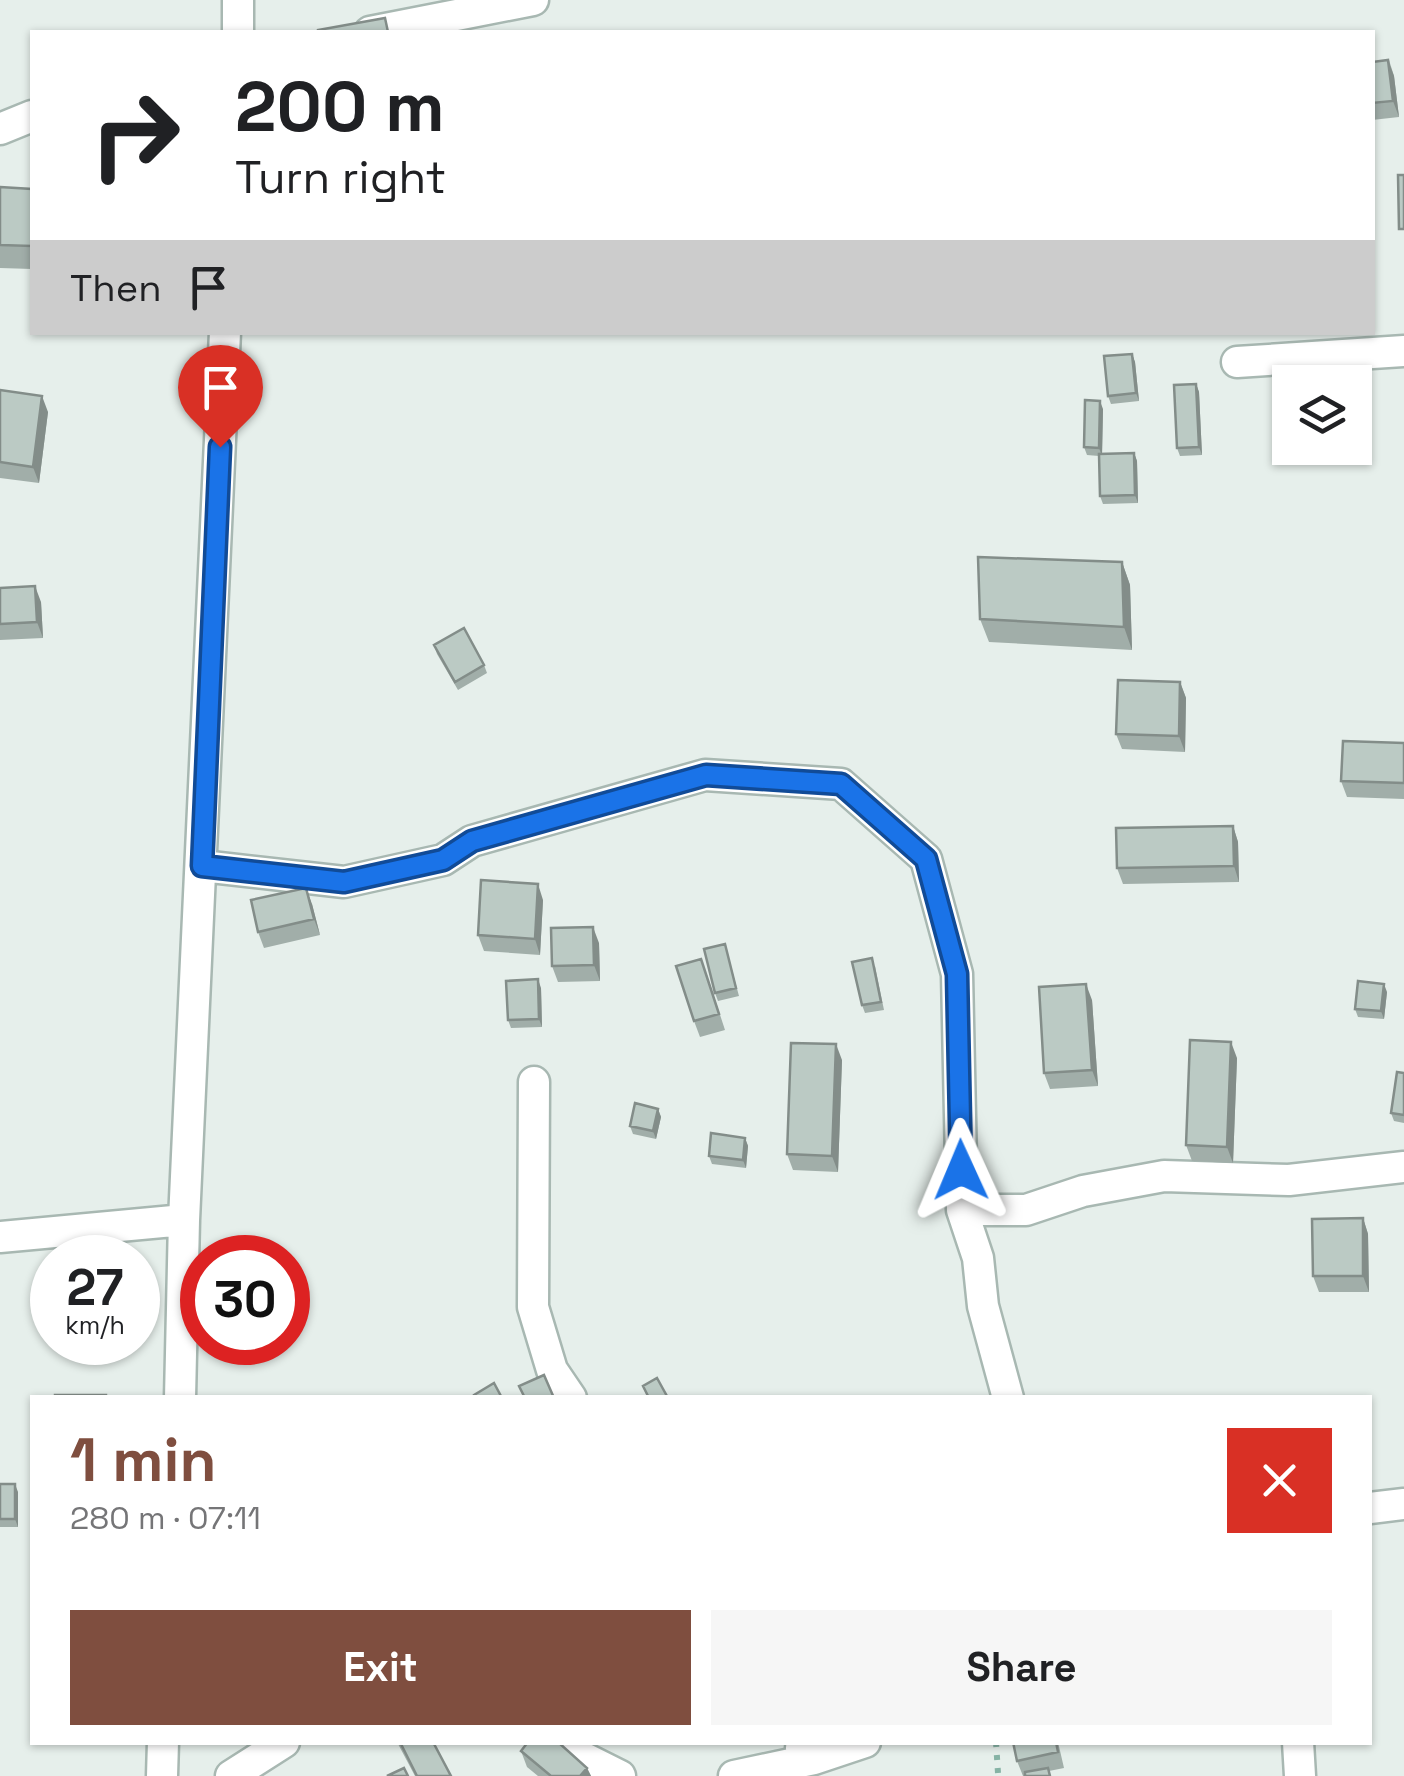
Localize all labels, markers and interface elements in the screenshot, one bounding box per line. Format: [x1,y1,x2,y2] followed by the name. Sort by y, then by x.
[235,62,445,151] text: 200 m
[70,70,200,200] icon: right
[235,149,446,206] text: Turn right
[181,260,236,315] icon: arrive
[70,264,161,312] text: Then
[178,345,263,448] pin
[193,360,248,415] icon: arrive
[1272,365,1372,465] map controls
[1272,365,1372,465] button: layers
[909,1118,1013,1222] position arrow
[180,1235,310,1365] speed limit sign: 30
[67,1256,123,1320] text: 27
[65,1309,125,1341] text: km/h
[70,1422,217,1499] text: 1 min
[1227,1428,1332,1533] button: close
[70,1498,261,1538] text: 280 m · 07:11
[70,1610,691,1725] button: Exit
[711,1610,1332,1725] button: Share

